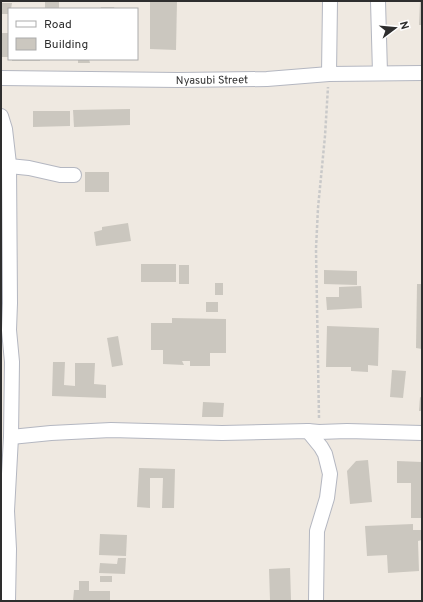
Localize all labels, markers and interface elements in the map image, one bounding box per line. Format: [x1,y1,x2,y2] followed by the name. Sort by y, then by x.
[8,8,138,60] legend
[375,8,415,48] north arrow
[44,17,72,33] text: Road
[396,20,411,31] text: N
[44,37,88,53] text: Building
[176,73,248,88] street label: Nyasubi Street

